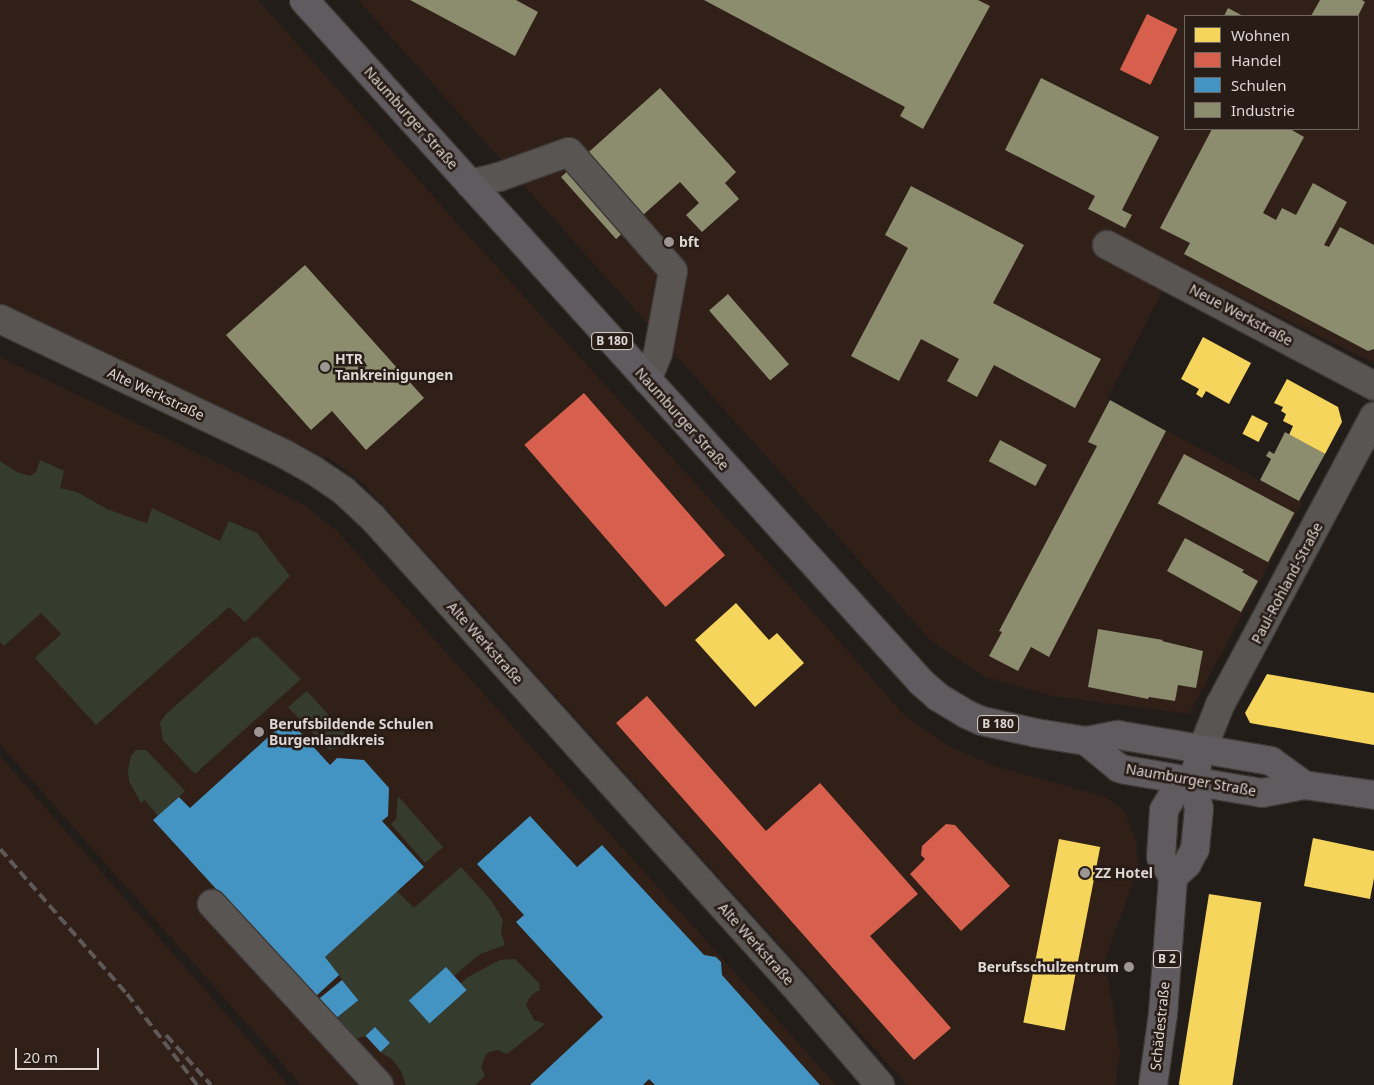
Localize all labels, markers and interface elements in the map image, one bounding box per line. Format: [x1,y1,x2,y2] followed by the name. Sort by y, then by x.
[1184,15,1359,130] legend
[1231,25,1290,45] text: Wohnen
[1231,50,1281,70] text: Handel
[361,63,461,173] street label: Naumburger Straße
[1231,75,1287,95] text: Schulen
[1231,100,1295,120] text: Industrie
[679,234,699,250] place label: bft
[663,236,675,248] marker: bft
[1187,281,1295,349] street label: Neue Werkstraße
[591,332,633,351] road number: B 180
[335,351,453,384] place label: HTR Tankreinigungen
[319,361,331,373] marker: HTR Tankreinigungen
[105,364,207,424] street label: Alte Werkstraße
[632,364,732,474] street label: Naumburger Straße
[1248,519,1326,647] street label: Paul-Rohland-Straße
[444,598,526,688] street label: Alte Werkstraße
[977,714,1019,734] road number: B 180
[269,716,434,749] place label: Berufsbildende Schulen Burgenlandkreis
[253,726,265,738] marker: Berufsbildende Schulen Burgenlandkreis
[1125,760,1257,800] street label: Naumburger Straße
[1095,865,1153,881] place label: ZZ Hotel
[1079,867,1091,879] marker: ZZ Hotel
[715,899,797,989] street label: Alte Werkstraße
[1152,950,1182,969] road number: B 2
[977,959,1119,975] place label: Berufsschulzentrum
[1123,961,1135,973] marker: Berufsschulzentrum
[1147,981,1173,1071] street label: Schädestraße
[18,1038,101,1070] scale bar
[23,1047,58,1067] text: 20 m

